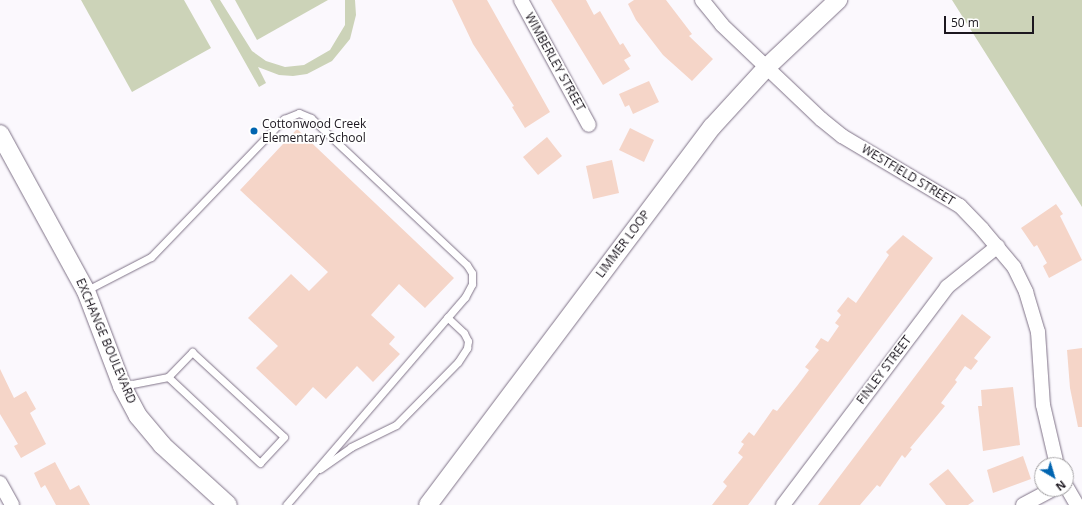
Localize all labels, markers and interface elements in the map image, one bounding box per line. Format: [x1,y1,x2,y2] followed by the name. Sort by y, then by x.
[946,8,1036,34] scale bar
[522,10,588,114] street label: WIMBERLEY STREET
[951,14,979,31] text: 50 m
[262,117,366,145] place label: Cottonwood Creek Elementary School
[249,126,259,136] marker: Cottonwood Creek Elementary School
[859,142,957,208] street label: WESTFIELD STREET
[593,208,653,280] street label: LIMMER LOOP
[73,276,139,406] street label: EXCHANGE BOULEVARD
[854,333,914,407] street label: FINLEY STREET
[1034,457,1074,497] north arrow
[1053,477,1069,495] text: N

